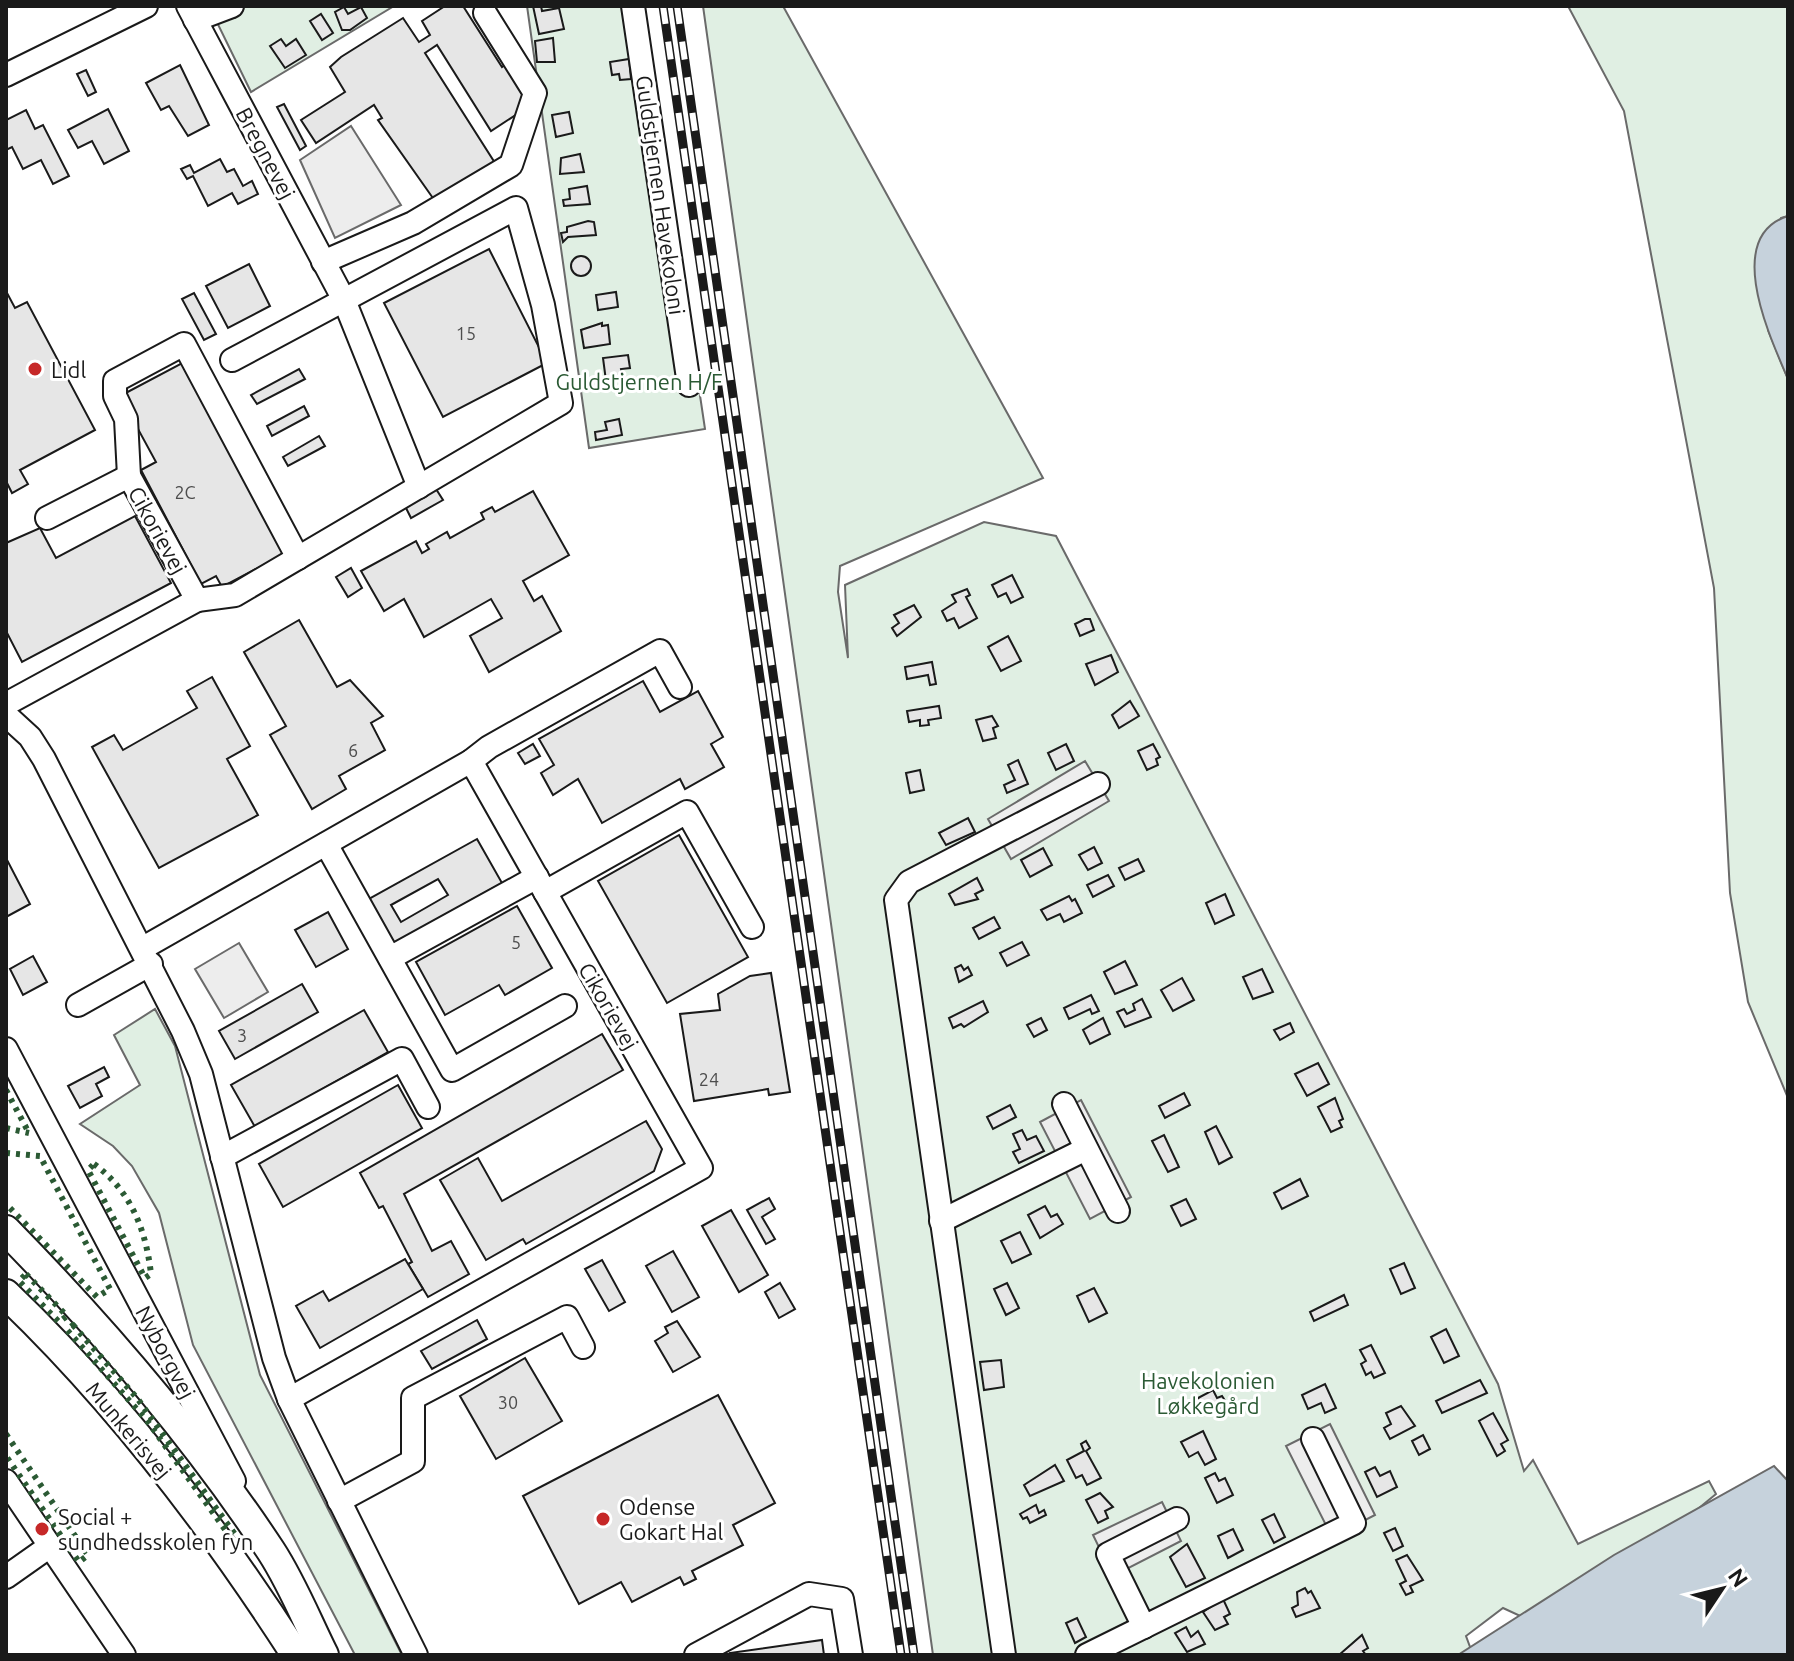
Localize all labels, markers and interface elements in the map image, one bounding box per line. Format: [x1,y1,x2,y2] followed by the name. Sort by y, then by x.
[632,74,690,316] street label: Guldstjernen Havekoloni
[231,103,301,203] street label: Bregnevej
[456,323,476,343] house number: 15
[51,357,86,382] place label: Lidl
[26,360,44,378] marker: Lidl
[555,369,723,394] park label: Guldstjernen H/F
[124,482,192,578] street label: Cikorievej
[174,482,196,502] house number: 2C
[348,740,358,760] house number: 6
[511,932,521,952] house number: 5
[574,958,644,1054] street label: Cikorievej
[237,1025,247,1045] house number: 3
[699,1069,719,1089] house number: 24
[131,1301,201,1403] street label: Nyborgvej
[1141,1368,1275,1418] park label: Havekolonien Løkkegård
[81,1377,177,1483] street label: Munkerisvej
[498,1392,518,1412] house number: 30
[619,1494,724,1544] place label: Odense Gokart Hal
[58,1504,253,1554] place label: Social + sundhedsskolen fyn
[594,1510,612,1528] marker: Odense Gokart Hal
[33,1520,51,1538] marker: Social + sundhedsskolen fyn
[1682,1549,1762,1629] north arrow
[1724,1563,1754,1591] text: N

